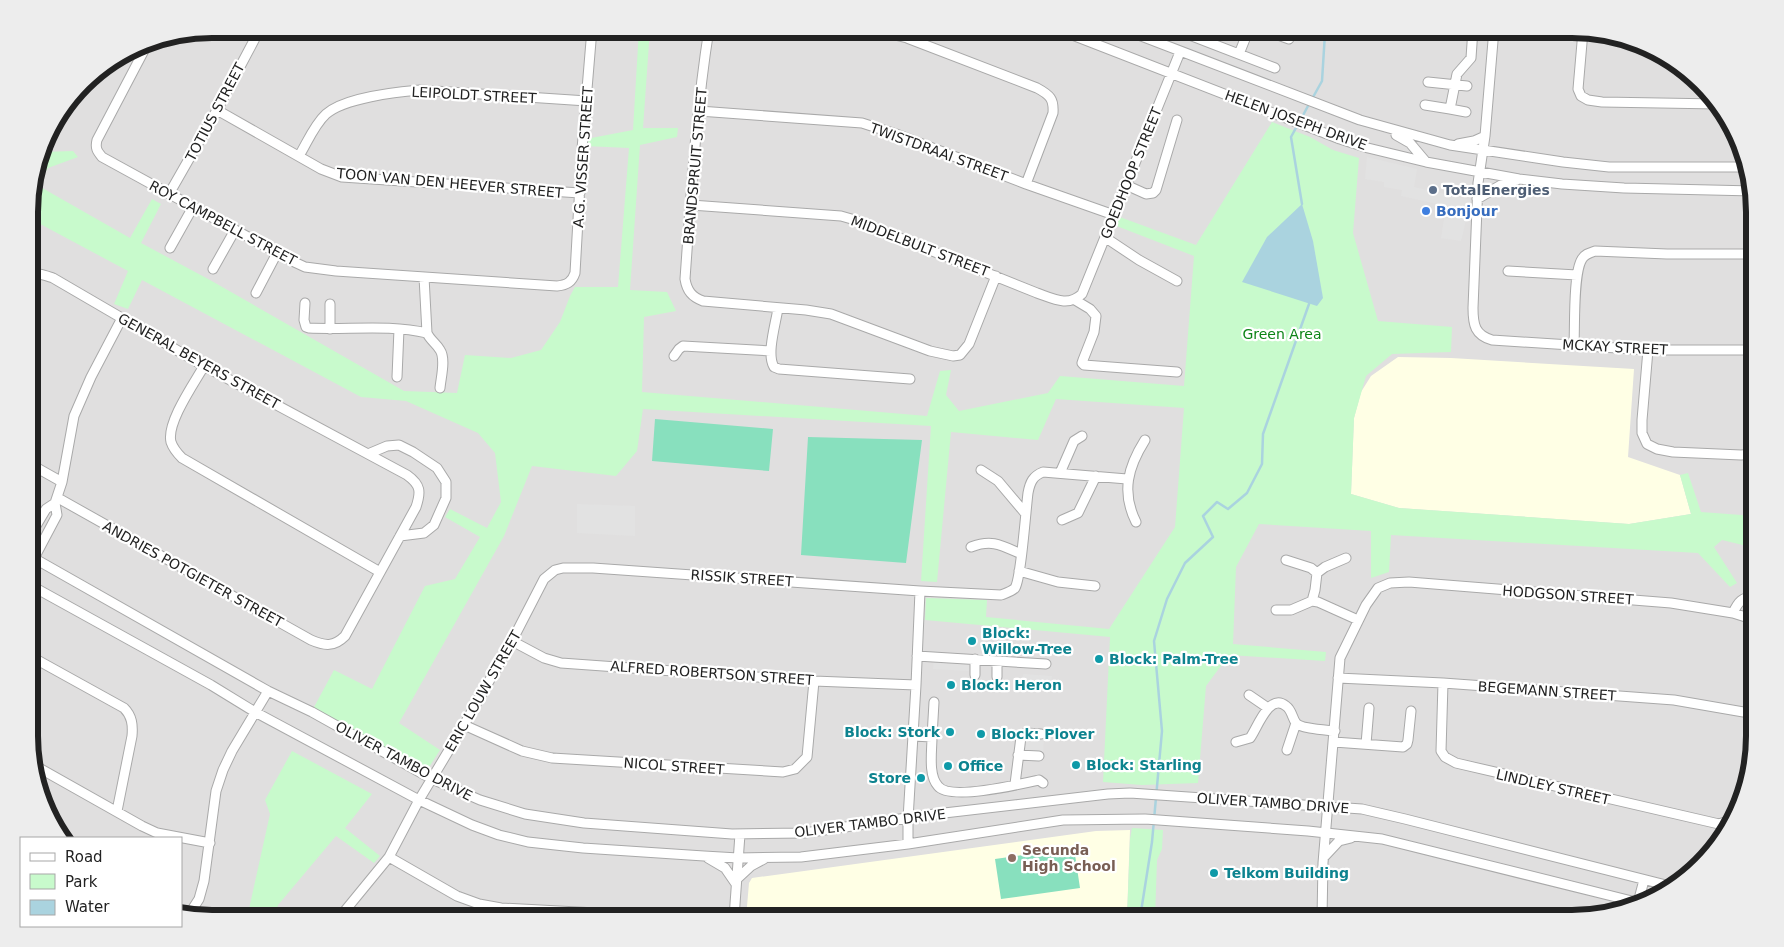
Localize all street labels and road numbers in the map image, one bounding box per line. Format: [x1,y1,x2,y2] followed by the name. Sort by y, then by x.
[182,60,248,165] street label: TOTIUS STREET
[411,84,537,106] street label: LEIPOLDT STREET
[570,85,596,228] street label: A.G. VISSER STREET
[680,86,710,245] street label: BRANDSPRUIT STREET
[1223,87,1369,153] street label: HELEN JOSEPH DRIVE
[1097,105,1165,241] street label: GOEDHOOP STREET
[867,119,1010,185] street label: TWISTDRAAI STREET
[335,165,564,201] street label: TOON VAN DEN HEEVER STREET
[146,177,300,269] street label: ROY CAMPBELL STREET
[849,212,992,280] street label: MIDDELBULT STREET
[115,310,283,412] street label: GENERAL BEYERS STREET
[1562,336,1669,358] street label: MCKAY STREET
[100,518,286,631] street label: ANDRIES POTGIETER STREET
[690,566,794,590] street label: RISSIK STREET
[1502,582,1635,608] street label: HODGSON STREET
[442,627,524,754] street label: ERIC LOUW STREET
[610,658,815,688] street label: ALFRED ROBERTSON STREET
[1477,678,1617,704] street label: BEGEMANN STREET
[333,718,475,804] street label: OLIVER TAMBO DRIVE
[623,754,725,778] street label: NICOL STREET
[1495,766,1612,808] street label: LINDLEY STREET
[1196,790,1350,816] street label: OLIVER TAMBO DRIVE
[793,806,947,840] street label: OLIVER TAMBO DRIVE

